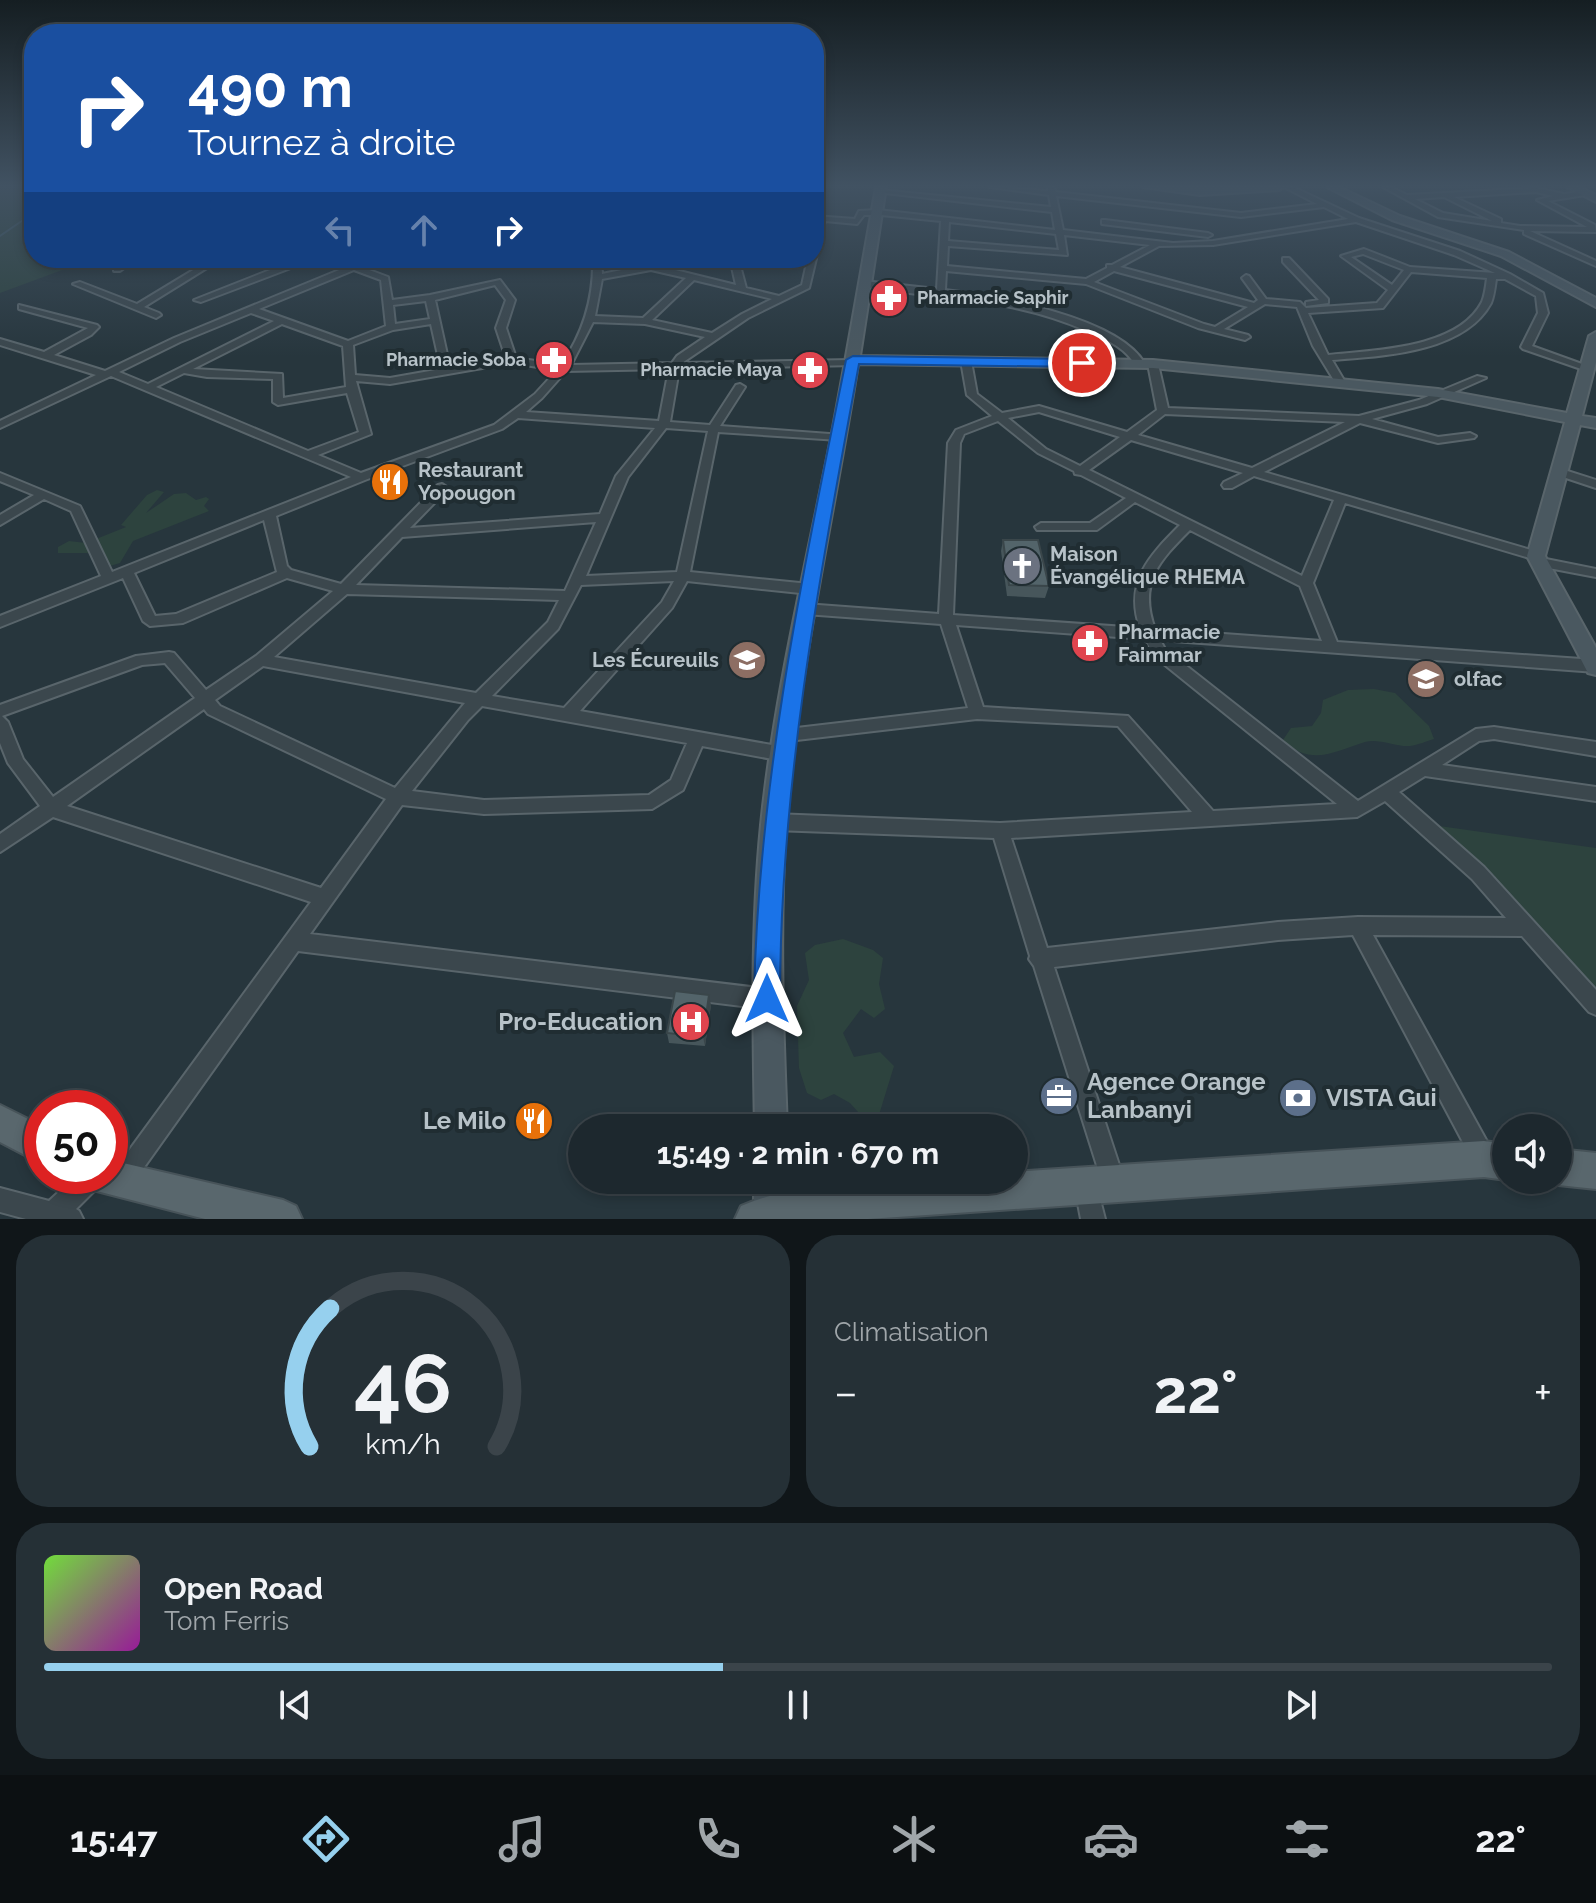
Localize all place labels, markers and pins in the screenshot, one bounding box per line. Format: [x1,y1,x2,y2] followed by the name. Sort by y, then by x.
[868,277,910,319] pharmacy icon: Pharmacie Saphir
[917,287,1069,308] place label: Pharmacie Saphir
[1048,329,1116,397] pin
[533,339,575,381] pharmacy icon: Pharmacie Soba
[386,349,526,370] place label: Pharmacie Soba
[789,349,831,391] pharmacy icon: Pharmacie Maya
[640,359,782,380] place label: Pharmacie Maya
[418,458,523,505] place label: Restaurant Yopougon
[369,461,411,503] restaurant icon: Restaurant Yopougon
[1050,542,1246,589] place label: Maison Évangélique RHEMA
[1001,545,1043,587] church icon: Maison Évangélique RHEMA
[1118,620,1220,667] place label: Pharmacie Faimmar
[1069,622,1111,664] pharmacy icon: Pharmacie Faimmar
[726,639,768,681] school or university icon: Les Écureuils
[592,648,719,672] place label: Les Écureuils
[1405,658,1447,700] school or university icon: olfac
[1454,667,1503,691] place label: olfac
[670,1001,712,1043] hospital icon: Pro-Education
[498,1007,663,1036] place label: Pro-Education
[1087,1067,1266,1124] place label: Agence Orange Lanbanyi
[1038,1075,1080,1117] office icon: Agence Orange Lanbanyi
[1277,1077,1319,1119] bank icon: VISTA Gui
[1326,1083,1437,1112] place label: VISTA Gui
[513,1100,555,1142] restaurant icon: Le Milo
[423,1106,506,1135] place label: Le Milo

